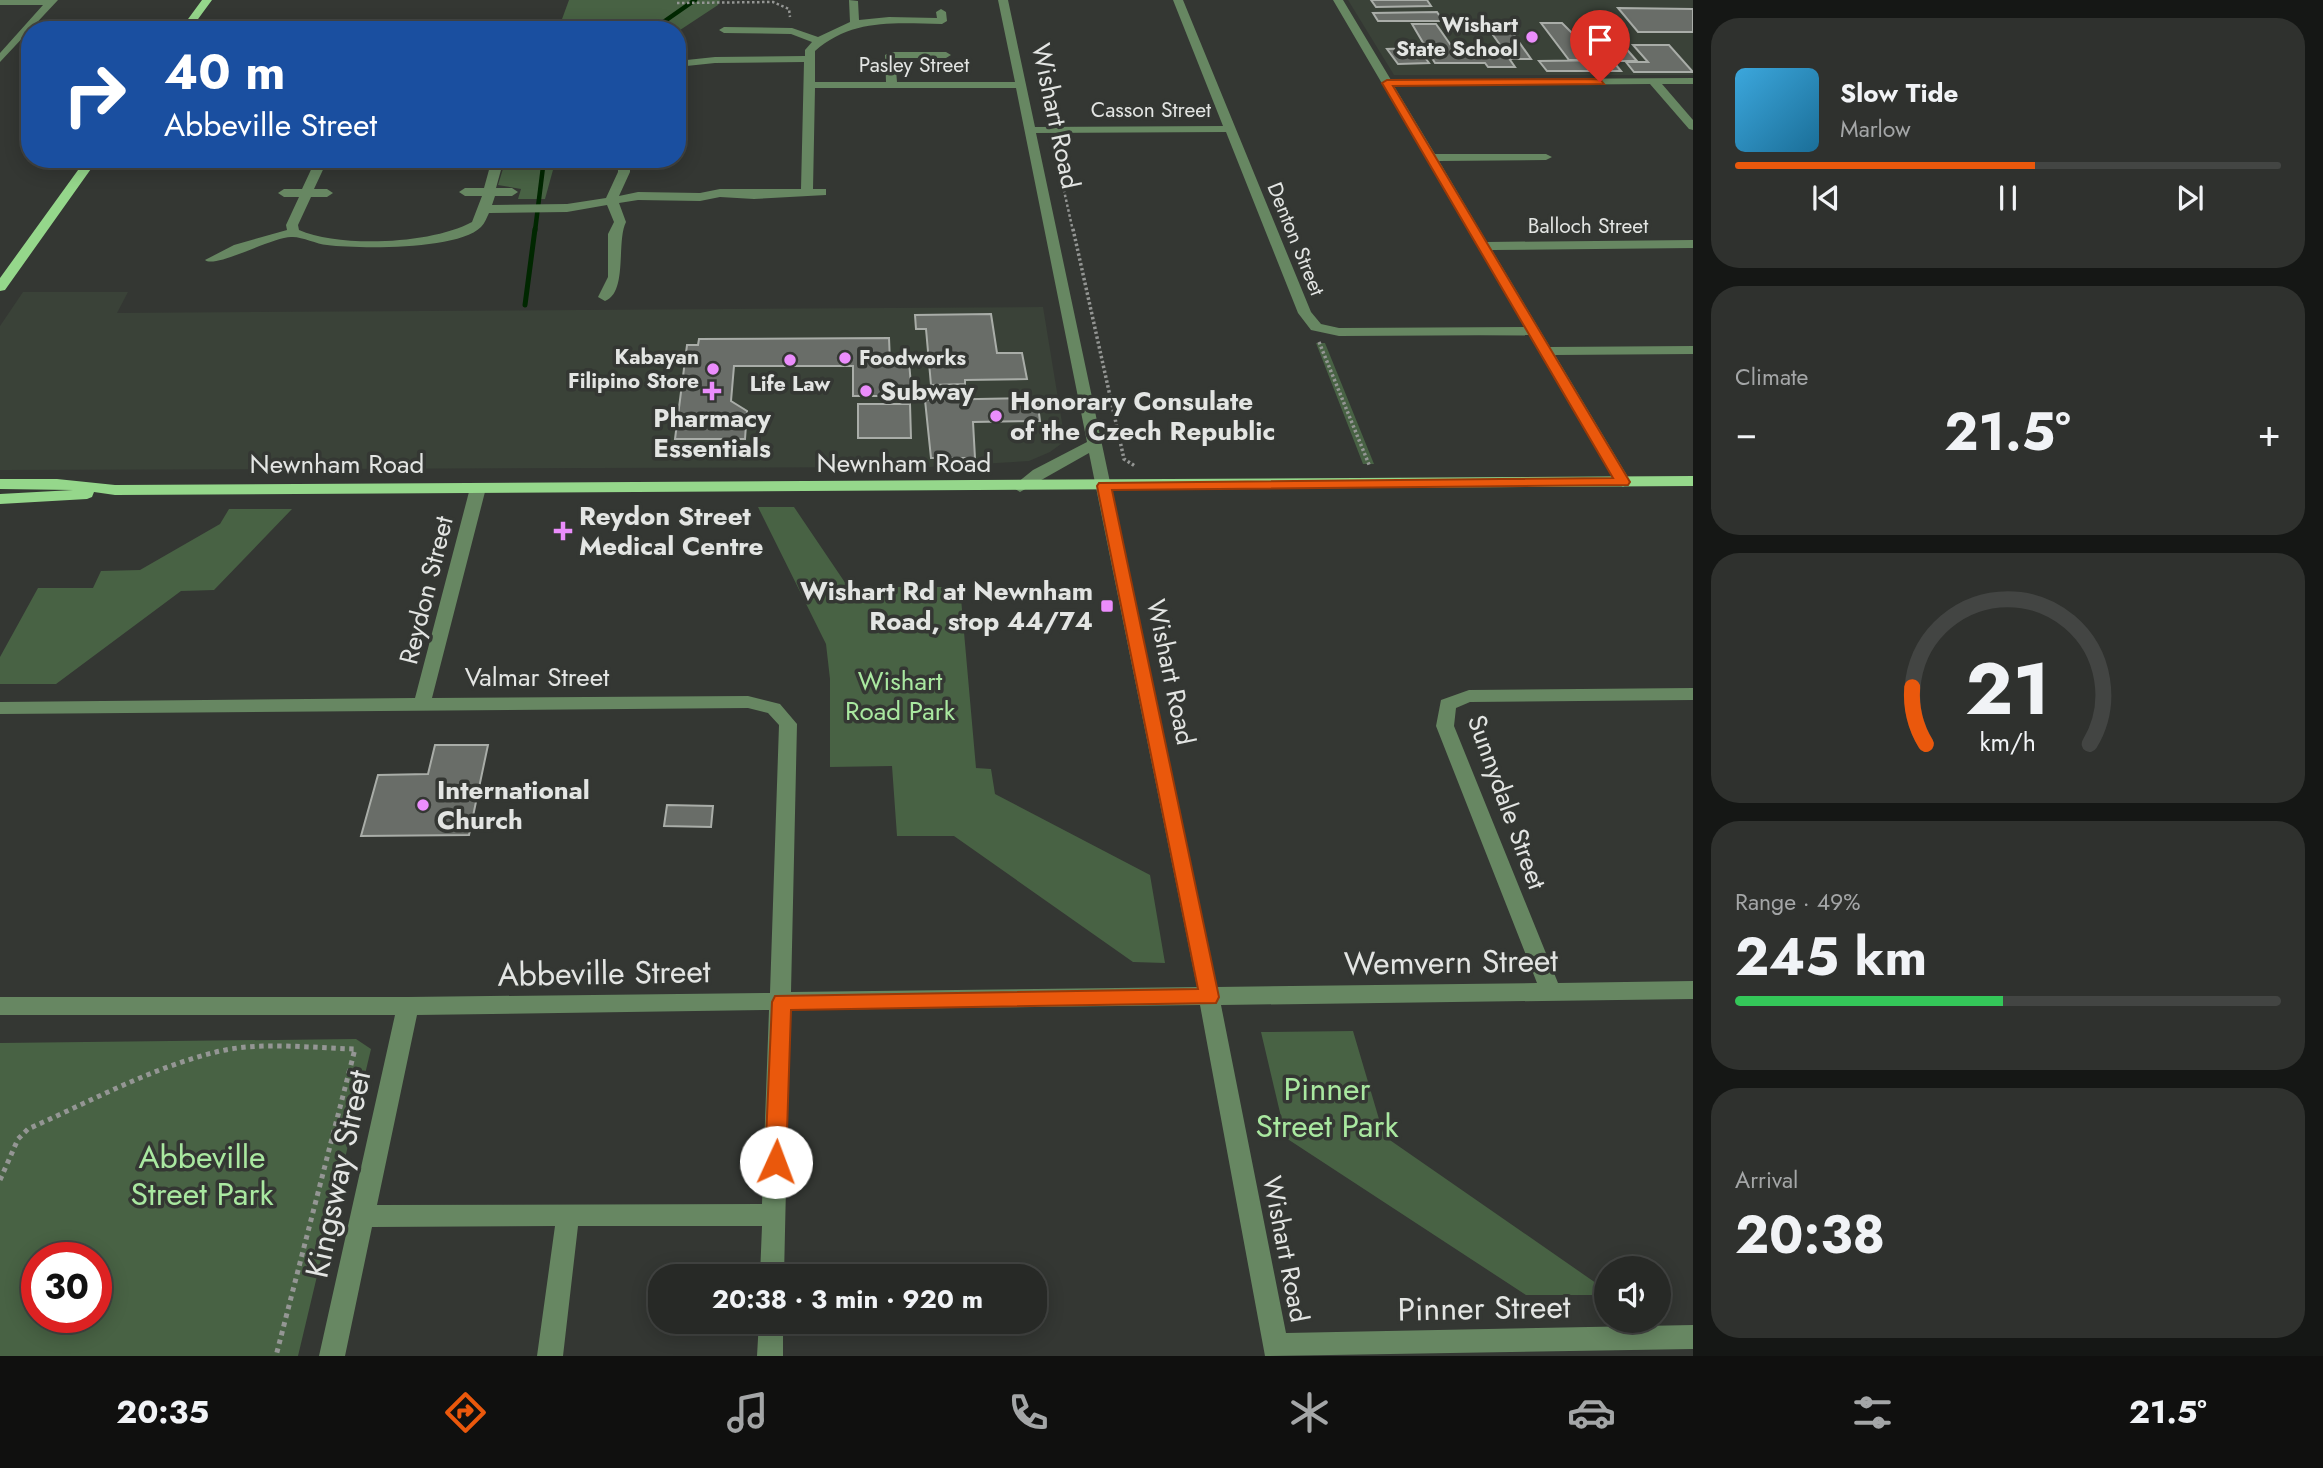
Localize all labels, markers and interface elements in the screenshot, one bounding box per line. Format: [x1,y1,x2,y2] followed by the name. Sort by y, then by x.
[1396,10,1518,64] place label: Wishart State School
[1570,10,1630,82] pin
[1581,21,1619,59] icon: arrive
[1524,29,1540,45] marker: Wishart State School
[164,37,286,107] text: 40 m
[1022,40,1090,192] street label: Wishart Road
[49,49,140,140] icon: right
[859,50,969,80] street label: Pasley Street
[1840,74,1959,112] text: Slow Tide
[1091,95,1211,125] street label: Casson Street
[164,102,377,148] text: Abbeville Street
[1840,112,1911,146] text: Marlow
[1260,178,1332,300] street label: Denton Street
[1807,179,1845,217] icon: previous
[1989,179,2027,217] icon: pause
[2171,179,2209,217] icon: next
[1528,211,1648,241] street label: Balloch Street
[568,342,699,396] place label: Kabayan Filipino Store
[859,343,967,373] place label: Foodworks
[837,350,853,366] marker: Foodworks
[782,352,798,368] marker: Life Law
[1735,360,1808,394] text: Climate
[705,361,721,377] marker: Kabayan Filipino Store
[750,369,831,399] place label: Life Law
[880,372,975,410] place label: Subway
[1010,382,1275,450] place label: Honorary Consulate of the Czech Republic
[704,383,720,399] marker: Pharmacy Essentials
[858,383,874,399] marker: Subway
[1944,394,2071,470] text: 21.5°
[653,399,771,467] place label: Pharmacy Essentials
[1735,405,1757,460] text: −
[2258,405,2281,460] text: +
[988,408,1004,424] marker: Honorary Consulate of the Czech Republic
[817,444,991,482] street label: Newnham Road
[250,445,424,483] street label: Newnham Road
[579,497,764,565] place label: Reydon Street Medical Centre
[389,511,463,668] street label: Reydon Street
[553,521,573,541] marker: Reydon Street Medical Centre
[800,572,1093,640] place label: Wishart Rd at Newnham Road, stop 44/74
[1137,596,1205,748] street label: Wishart Road
[1099,598,1115,614] marker: Wishart Rd at Newnham Road, stop 44/74
[1966,636,2050,741] text: 21
[465,658,610,696] street label: Valmar Street
[845,662,956,730] park label: Wishart Road Park
[1458,709,1556,895] street label: Sunnydale Street
[1980,724,2036,760] text: km/h
[437,771,590,839] place label: International Church
[415,797,431,813] marker: International Church
[1735,885,1861,919] text: Range · 49%
[1735,919,1927,995] text: 245 km
[1344,937,1559,987] street label: Wemvern Street
[497,948,711,998] street label: Abbeville Street
[294,1066,383,1282] street label: Kingsway Street
[1256,1066,1399,1149] park label: Pinner Street Park
[739,1125,813,1199] position arrow
[131,1134,274,1217] park label: Abbeville Street Park
[1735,1163,1798,1197] text: Arrival
[1253,1173,1319,1325] street label: Wishart Road
[1735,1197,1885,1273] text: 20:38
[21,1242,112,1333] speed limit sign: 30
[1594,1256,1671,1333] map controls
[1594,1256,1671,1333] button: sound
[712,1280,983,1318] text: 20:38 · 3 min · 920 m
[1397,1283,1571,1333] street label: Pinner Street
[441,1388,490,1437] icon: directions
[723,1388,772,1437] icon: music
[1004,1388,1053,1437] icon: phone
[1285,1388,1334,1437] icon: climate
[1567,1388,1616,1437] icon: car
[1848,1388,1897,1437] icon: filters
[116,1389,209,1435] text: 20:35
[2129,1389,2207,1435] text: 21.5°

